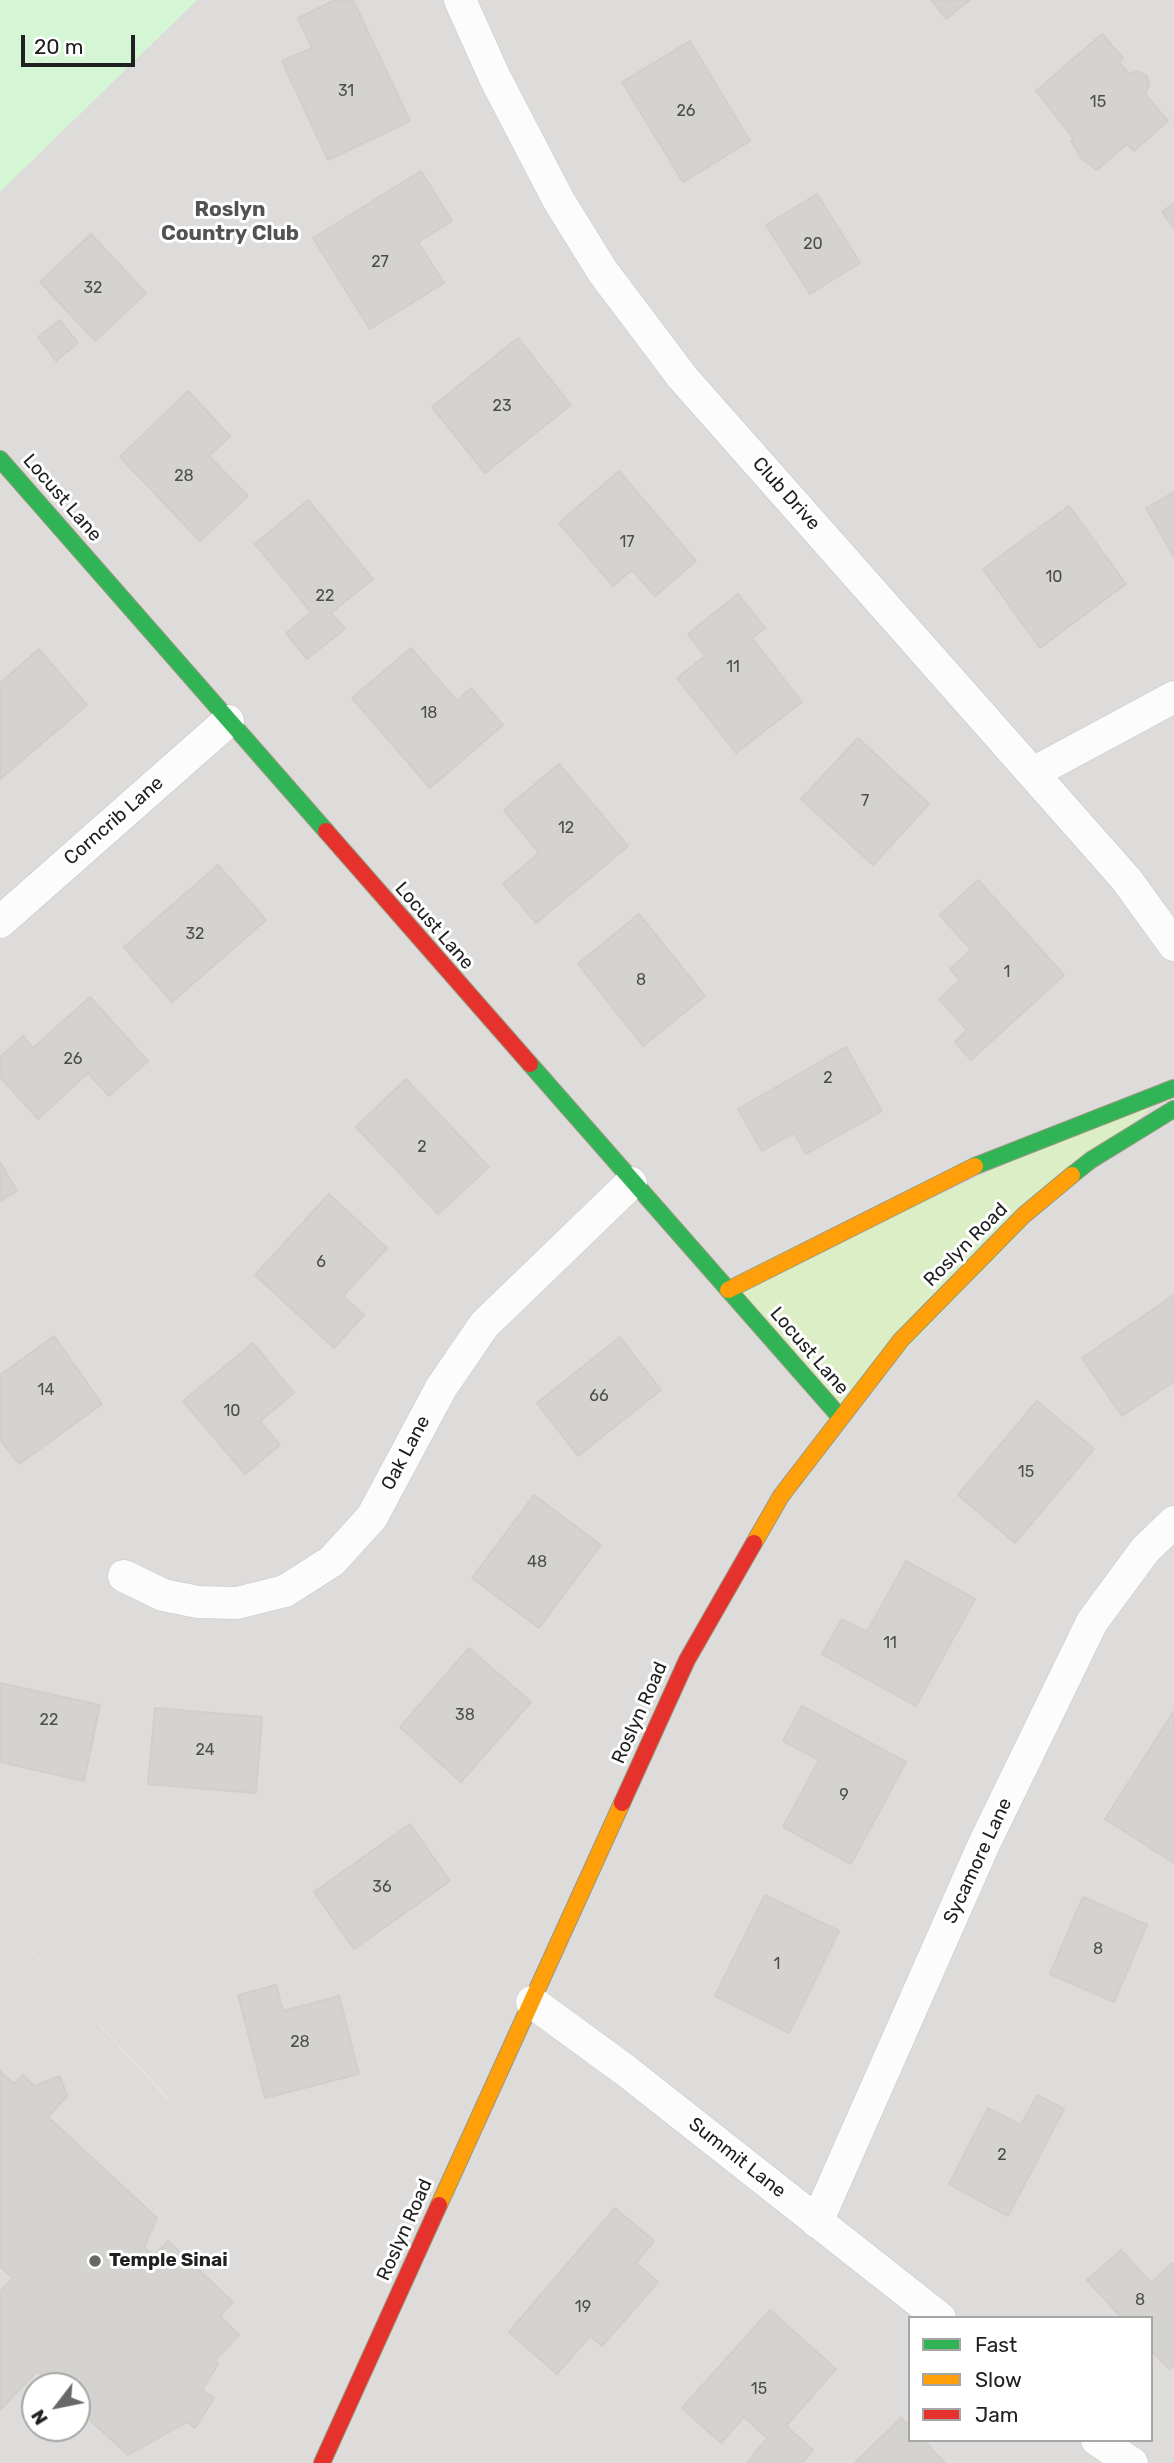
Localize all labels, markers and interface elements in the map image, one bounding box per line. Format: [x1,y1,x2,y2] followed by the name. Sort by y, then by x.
[24,21,138,65] scale bar
[34,34,83,59] text: 20 m
[338,81,354,101] house number: 31
[1090,92,1106,112] house number: 15
[676,101,696,121] house number: 26
[161,197,299,247] district label: Roslyn Country Club
[803,234,823,254] house number: 20
[371,252,389,272] house number: 27
[83,278,103,298] house number: 32
[492,396,512,416] house number: 23
[18,450,106,546] street label: Locust Lane
[747,453,825,535] street label: Club Drive
[174,466,194,486] house number: 28
[619,532,635,552] house number: 17
[1045,567,1063,587] house number: 10
[316,586,334,606] house number: 22
[726,657,740,677] house number: 11
[420,703,438,723] house number: 18
[60,772,168,870] street label: Corncrib Lane
[861,791,869,811] house number: 7
[558,818,574,838] house number: 12
[390,878,478,974] street label: Locust Lane
[185,924,205,944] house number: 32
[1004,962,1010,982] house number: 1
[636,970,646,990] house number: 8
[63,1049,83,1069] house number: 26
[823,1068,833,1088] house number: 2
[417,1137,427,1157] house number: 2
[919,1198,1013,1292] street label: Roslyn Road
[316,1252,326,1272] house number: 6
[765,1303,853,1399] street label: Locust Lane
[38,1380,54,1400] house number: 14
[589,1386,609,1406] house number: 66
[223,1401,241,1421] house number: 10
[377,1412,435,1494] street label: Oak Lane
[1018,1462,1034,1482] house number: 15
[527,1552,547,1572] house number: 48
[883,1633,897,1653] house number: 11
[607,1658,673,1768] street label: Roslyn Road
[455,1705,475,1725] house number: 38
[40,1710,58,1730] house number: 22
[195,1740,215,1760] house number: 24
[839,1785,849,1805] house number: 9
[939,1794,1017,1928] street label: Sycamore Lane
[372,1877,392,1897] house number: 36
[1093,1939,1103,1959] house number: 8
[774,1954,780,1974] house number: 1
[290,2032,310,2052] house number: 28
[684,2113,790,2203] street label: Summit Lane
[997,2145,1007,2165] house number: 2
[372,2175,438,2285] street label: Roslyn Road
[109,2250,228,2272] place label: Temple Sinai
[87,2253,103,2269] marker: Temple Sinai
[1135,2290,1145,2310] house number: 8
[575,2297,591,2317] house number: 19
[908,2316,1153,2442] legend
[975,2332,1017,2357] text: Fast
[975,2367,1022,2392] text: Slow
[21,2372,91,2442] north arrow
[751,2379,767,2399] house number: 15
[975,2402,1019,2427] text: Jam
[26,2405,53,2429] text: N

